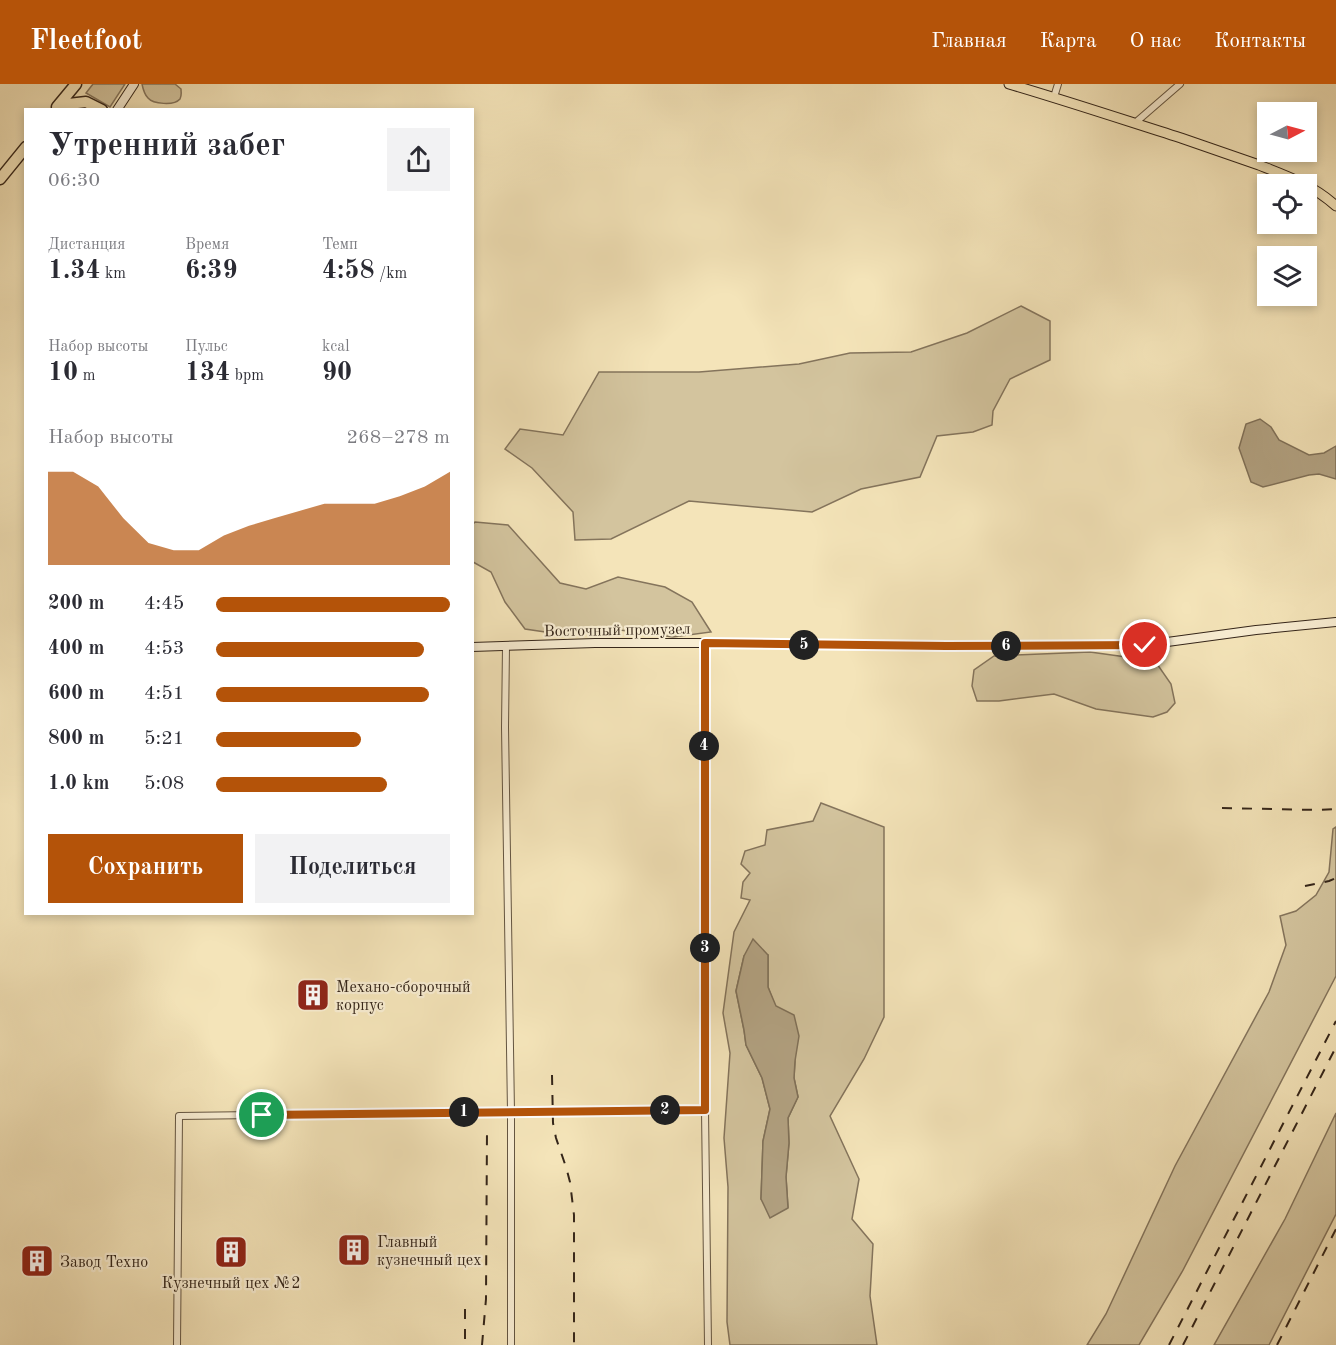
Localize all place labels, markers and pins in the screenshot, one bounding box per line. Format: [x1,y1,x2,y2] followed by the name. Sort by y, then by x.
[1119,619,1170,670] pin
[789,630,819,660] pin: 5
[991,631,1021,661] pin: 6
[689,731,719,761] pin: 4
[690,933,720,963] pin: 3
[295,977,331,1013] building icon: Механо-сборочный корпус
[336,980,471,1014] place label: Механо-сборочный корпус
[236,1089,287,1140] pin
[650,1095,680,1125] pin: 2
[449,1097,479,1127] pin: 1
[336,1232,372,1268] building icon: Главный кузнечный цех
[213,1234,249,1270] building icon: Кузнечный цех №2
[377,1235,481,1269] place label: Главный кузнечный цех
[19,1243,55,1279] building icon: Завод Техно
[60,1255,148,1271] place label: Завод Техно
[162,1276,300,1292] place label: Кузнечный цех №2

